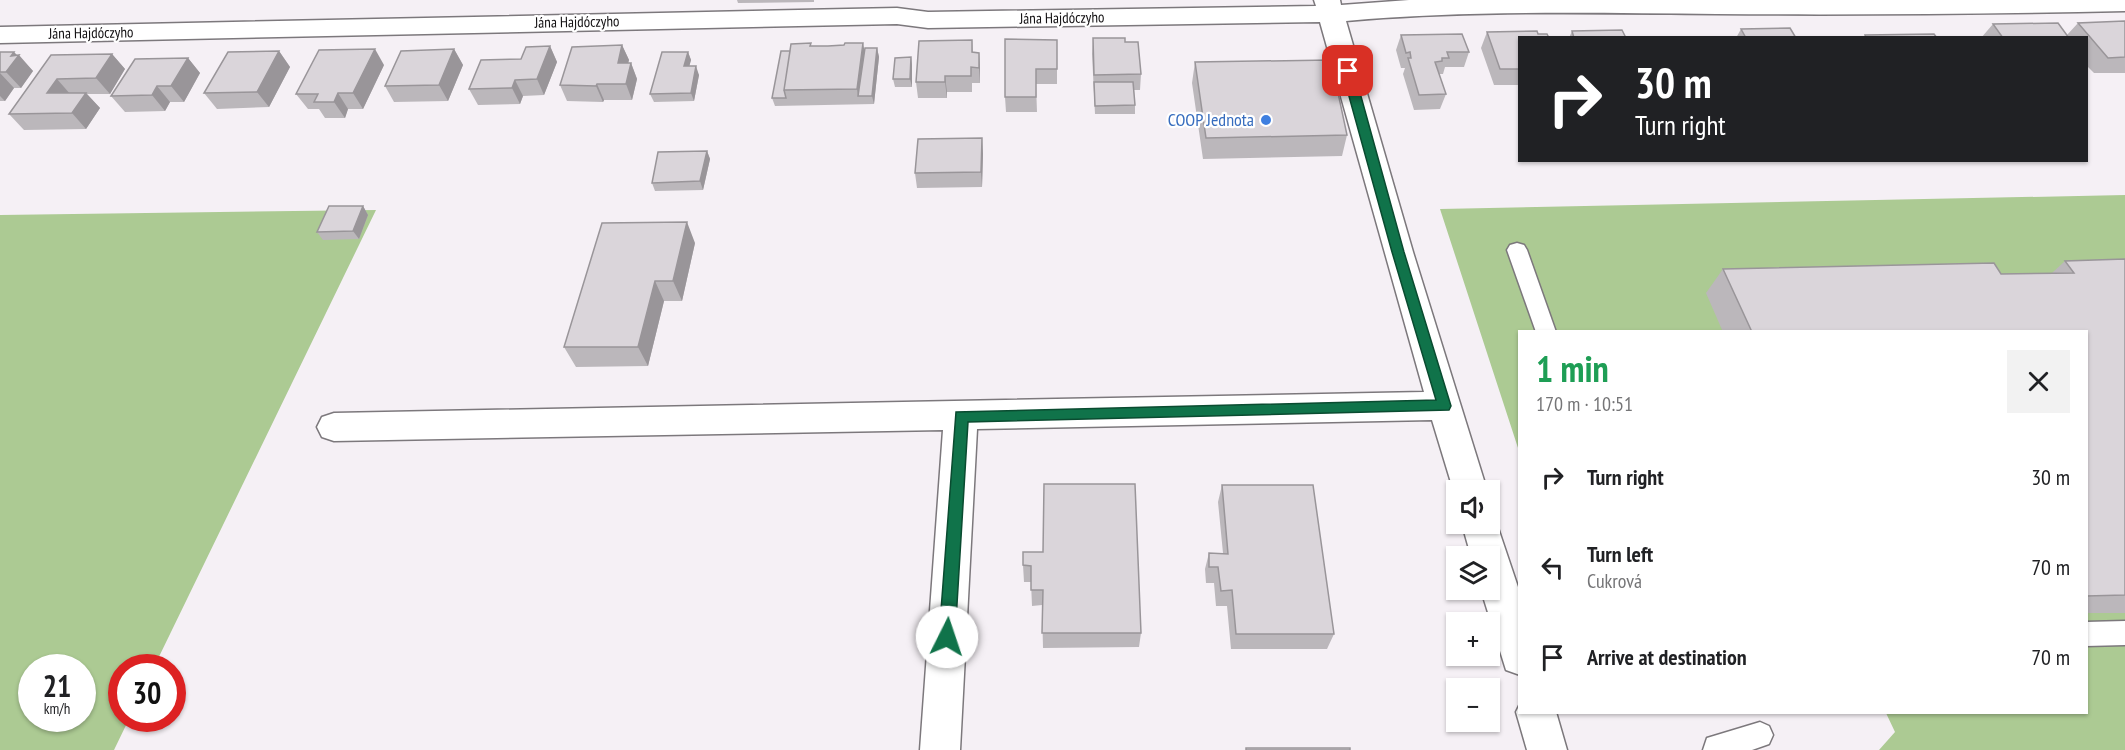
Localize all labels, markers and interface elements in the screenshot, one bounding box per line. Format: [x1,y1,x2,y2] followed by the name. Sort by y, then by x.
[1018,7,1105,28] street label: Jána Hajdóczyho
[533,11,620,32] street label: Jána Hajdóczyho
[47,22,134,43] street label: Jána Hajdóczyho
[1322,45,1373,96] pin
[1331,54,1364,87] icon: arrive
[1635,55,1712,110] text: 30 m
[1536,60,1614,138] icon: right
[1168,108,1254,131] place label: COOP Jednota
[1635,108,1726,142] text: Turn right
[1259,113,1273,127] marker: COOP Jednota
[1536,345,1609,392] text: 1 min
[2007,350,2070,413] button: close
[1536,391,1633,417] text: 170 m · 10:51
[1536,461,1569,494] icon: right
[1587,463,1664,491] text: Turn right
[2031,463,2070,491] text: 30 m
[1446,480,1500,732] map controls
[1446,480,1500,534] button: sound
[1587,540,1653,568] text: Turn left
[1446,546,1500,600] button: layers
[1536,551,1569,584] icon: left
[2031,553,2070,581] text: 70 m
[1587,568,1642,594] text: Cukrová
[915,605,979,669] position arrow
[1446,612,1500,666] button: +
[1536,641,1569,674] icon: arrive
[1587,643,1747,671] text: Arrive at destination
[2031,643,2070,671] text: 70 m
[108,654,186,732] speed limit sign: 30
[43,666,71,705] text: 21
[1446,678,1500,732] button: −
[44,699,70,718] text: km/h

